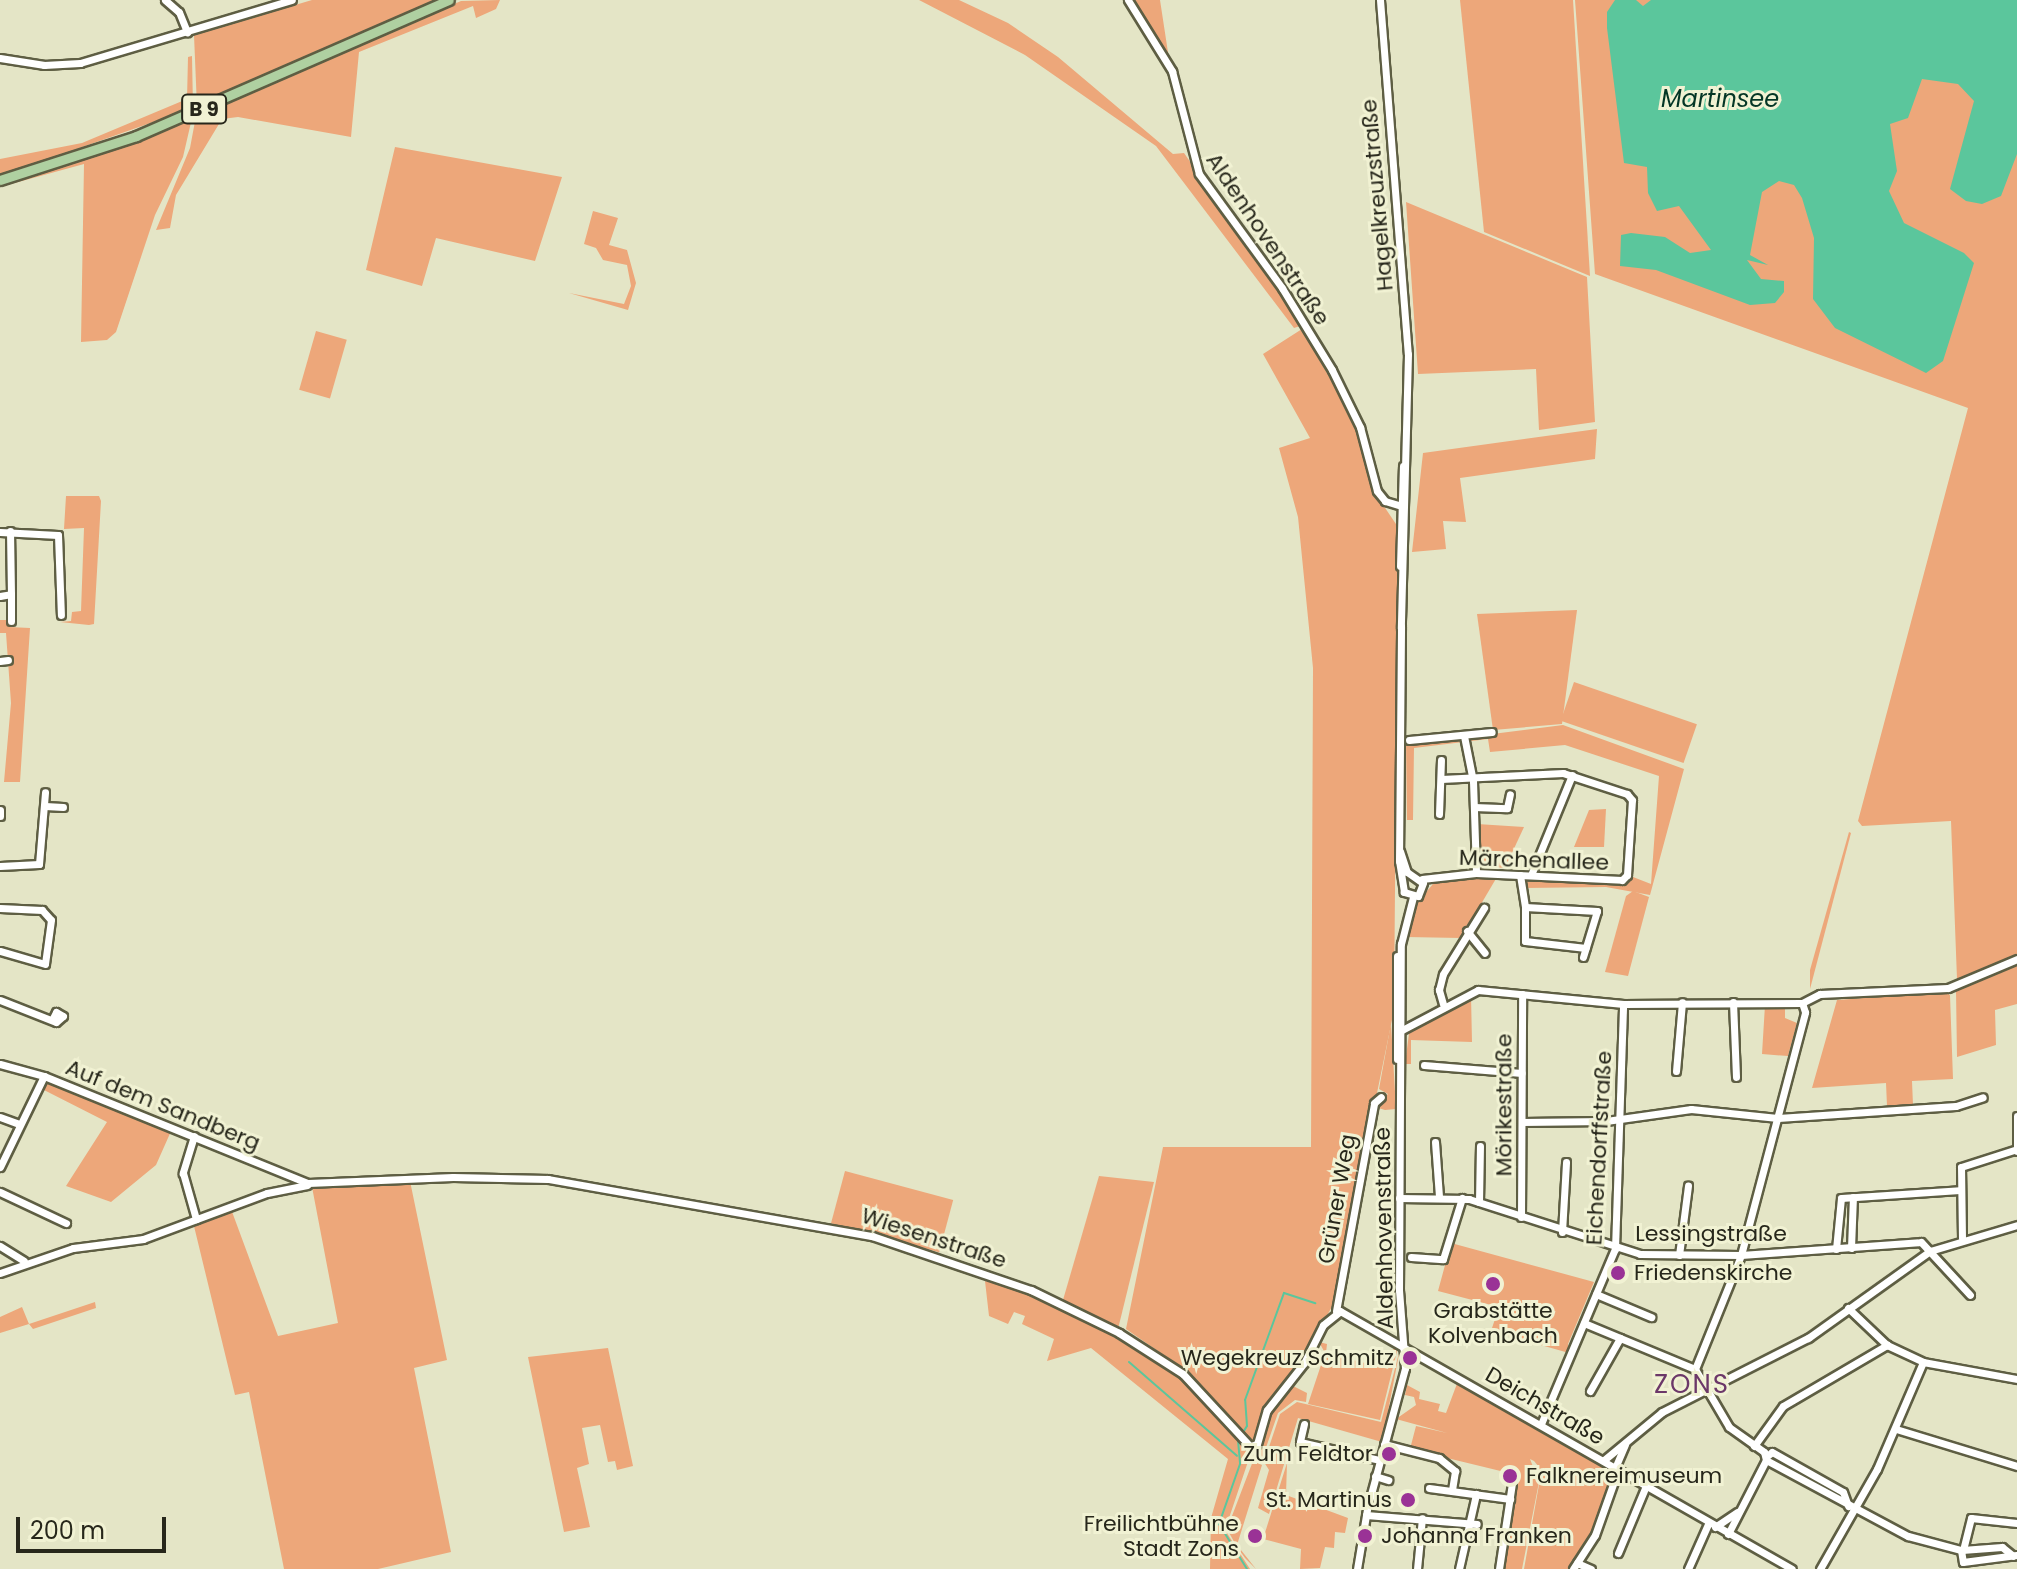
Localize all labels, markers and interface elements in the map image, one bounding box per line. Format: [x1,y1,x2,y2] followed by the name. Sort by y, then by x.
[1661,85,1779,113] water label: Martinsee
[180,93,228,125] road number: B 9
[1355,98,1399,292] street label: Hagelkreuzstraße
[1201,148,1335,330] street label: Aldenhovenstraße
[1459,844,1609,876] street label: Märchenallee
[1491,1034,1517,1176] street label: Mörikestraße
[1581,1050,1617,1246] street label: Eichendorffstraße
[62,1054,264,1156] street label: Auf dem Sandberg
[1369,1127,1399,1329] street label: Aldenhovenstraße
[1313,1132,1361,1266] street label: Grüner Weg
[858,1202,1010,1274] street label: Wiesenstraße
[1635,1221,1787,1247] street label: Lessingstraße
[1634,1260,1792,1286] place label: Friedenskirche
[1609,1264,1627,1282] marker: Friedenskirche
[1484,1275,1502,1293] marker: Grabstätte Kolvenbach
[1428,1297,1558,1348] place label: Grabstätte Kolvenbach
[1181,1345,1394,1371] place label: Wegekreuz Schmitz
[1401,1349,1419,1367] marker: Wegekreuz Schmitz
[1481,1361,1609,1451] street label: Deichstraße
[1654,1369,1730,1401] district label: ZONS
[1243,1441,1373,1467] place label: Zum Feldtor
[1380,1445,1398,1463] marker: Zum Feldtor
[1526,1463,1722,1489] place label: Falknereimuseum
[1501,1467,1519,1485] marker: Falknereimuseum
[1266,1487,1392,1513] place label: St. Martinus
[1399,1491,1417,1509] marker: St. Martinus
[20,1501,170,1551] scale bar
[1084,1510,1239,1562] place label: Freilichtbühne Stadt Zons
[30,1514,105,1547] text: 200 m
[1381,1523,1572,1549] place label: Johanna Franken
[1246,1527,1264,1545] marker: Freilichtbühne Stadt Zons
[1356,1527,1374,1545] marker: Johanna Franken

